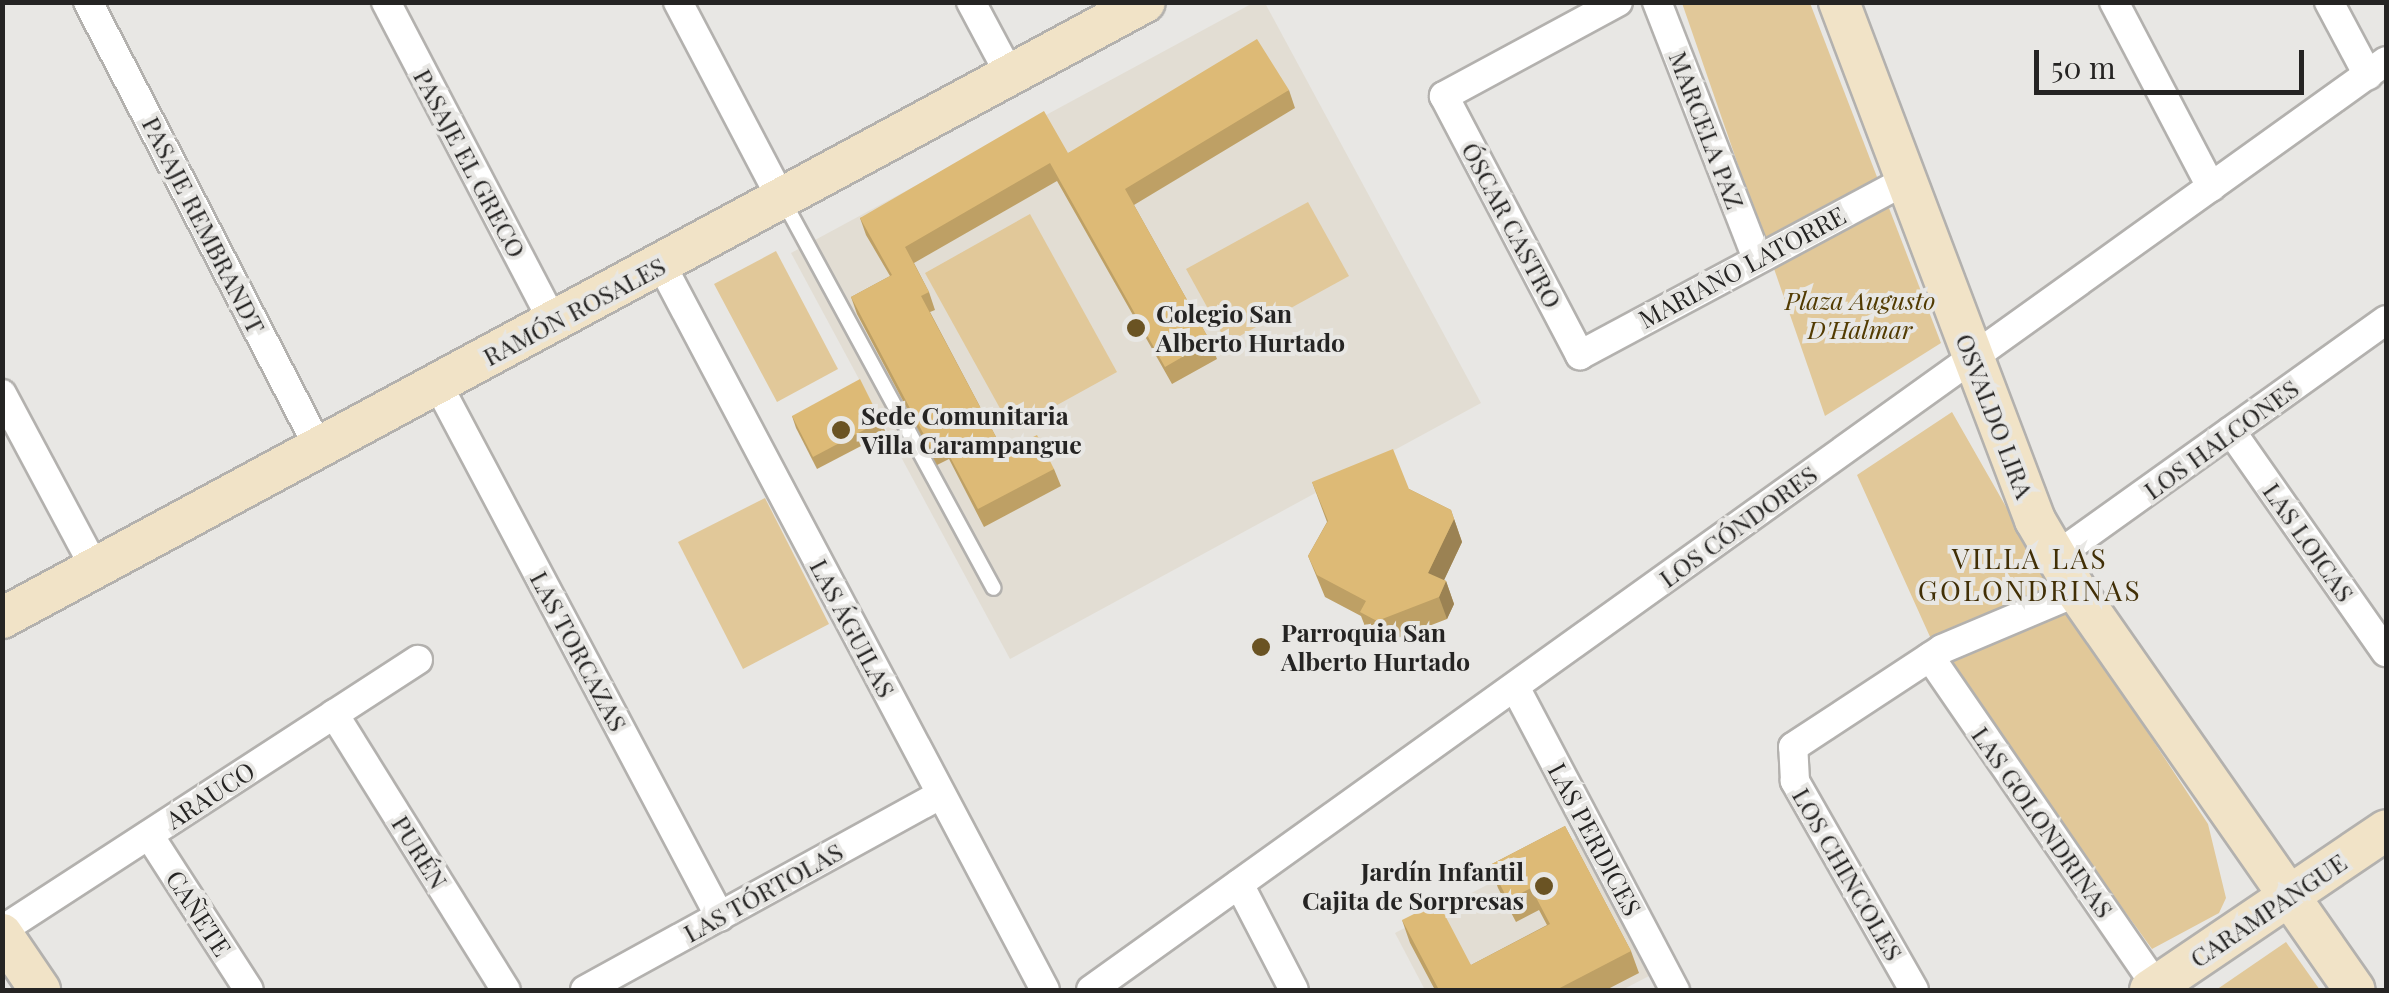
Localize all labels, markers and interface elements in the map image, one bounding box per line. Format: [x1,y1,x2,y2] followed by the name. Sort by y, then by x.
[2039,30,2309,92] scale bar
[1663,47,1751,213] street label: MARCELA PAZ
[2051,47,2116,87] text: 50 m
[408,64,532,262] street label: PASAJE EL GRECO
[136,112,272,338] street label: PASAJE REMBRANDT
[1456,137,1568,313] street label: ÓSCAR CASTRO
[1633,200,1851,334] street label: MARIANO LATORRE
[478,250,670,372] street label: RAMÓN ROSALES
[1785,286,1935,345] park label: Plaza Augusto D'Halmar
[1156,299,1345,358] place label: Colegio San Alberto Hurtado
[1125,317,1147,339] marker: Colegio San Alberto Hurtado
[1950,329,2040,503] street label: OSVALDO LIRA
[2138,373,2304,505] street label: LOS HALCONES
[861,401,1082,460] place label: Sede Comunitaria Villa Carampangue
[830,419,852,441] marker: Sede Comunitaria Villa Carampangue
[1653,459,1823,593] street label: LOS CÓNDORES
[2257,477,2361,607] street label: LAS LOICAS
[1918,541,2142,607] district label: VILLA LAS GOLONDRINAS
[804,554,902,702] street label: LAS ÁGUILAS
[524,566,634,736] street label: LAS TORCAZAS
[1281,618,1470,677] place label: Parroquia San Alberto Hurtado
[1250,636,1272,658] marker: Parroquia San Alberto Hurtado
[1966,721,2120,923] street label: LAS GOLONDRINAS
[160,755,260,835] street label: ARAUCO
[1542,758,1648,920] street label: LAS PERDICES
[1787,783,1909,965] street label: LOS CHINCOLES
[386,810,454,894] street label: PURÉN
[678,836,848,948] street label: LAS TÓRTOLAS
[2184,847,2352,973] street label: CARAMPANGUE
[1302,857,1524,916] place label: Jardín Infantil Cajita de Sorpresas
[160,865,238,961] street label: CAÑETE
[1533,875,1555,897] marker: Jardín Infantil Cajita de Sorpresas

